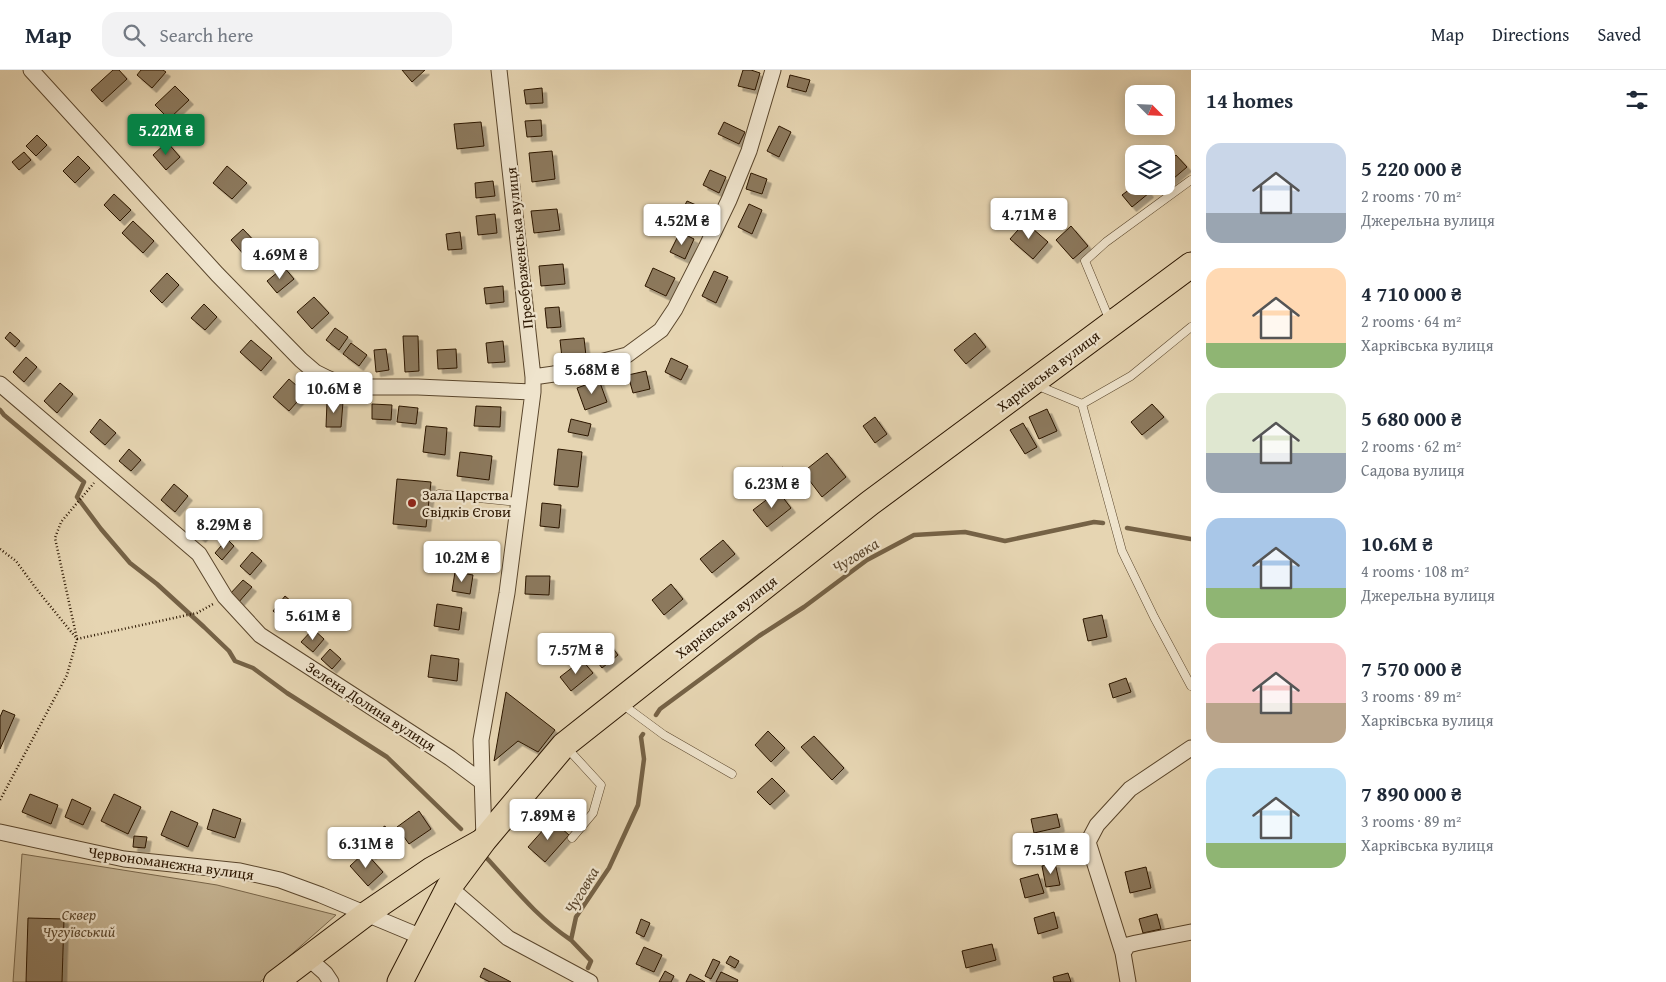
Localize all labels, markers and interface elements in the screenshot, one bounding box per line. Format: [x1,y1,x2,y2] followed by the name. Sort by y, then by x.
[102,12,452,57] search box
[25,17,72,52] text: Map
[120,21,148,49] icon: search
[160,21,253,49] text: Search here
[1431,21,1464,48] text: Map
[1492,21,1569,48] text: Directions
[1597,21,1641,48] text: Saved
[1125,85,1175,135] north arrow
[1125,85,1175,195] map controls
[1206,85,1293,116] text: 14 homes
[1623,86,1651,114] icon: filters
[120,114,212,156] pin: 5.22M ₴
[139,118,193,142] text: 5.22M ₴
[1125,145,1175,195] button: layers
[1361,153,1462,184] text: 5 220 000 ₴
[1246,163,1306,223] icon: home
[500,166,538,330] street label: Преображенська вулиця
[1361,184,1461,208] text: 2 rooms · 70 m²
[983,198,1075,240] pin: 4.71M ₴
[1002,202,1056,226] text: 4.71M ₴
[636,204,728,246] pin: 4.52M ₴
[655,208,709,232] text: 4.52M ₴
[1361,208,1495,232] text: Джерельна вулиця
[234,238,326,280] pin: 4.69M ₴
[253,242,307,266] text: 4.69M ₴
[1361,278,1462,309] text: 4 710 000 ₴
[1246,288,1306,348] icon: home
[1361,309,1461,333] text: 2 rooms · 64 m²
[992,325,1104,417] street label: Харківська вулиця
[1361,333,1493,357] text: Харківська вулиця
[546,352,638,395] pin: 5.68M ₴
[565,357,619,381] text: 5.68M ₴
[288,372,380,414] pin: 10.6M ₴
[307,376,361,400] text: 10.6M ₴
[1361,403,1462,434] text: 5 680 000 ₴
[1246,413,1306,473] icon: home
[1361,434,1461,458] text: 2 rooms · 62 m²
[1361,458,1465,482] text: Садова вулиця
[726,466,818,509] pin: 6.23M ₴
[745,471,799,495] text: 6.23M ₴
[422,484,511,522] place label: Зала Царства Свідків Єгови
[406,497,418,509] marker: Зала Царства Свідків Єгови
[178,508,270,550] pin: 8.29M ₴
[197,512,251,536] text: 8.29M ₴
[1361,528,1433,559] text: 10.6M ₴
[827,531,884,579] water label: Чуговка
[1246,538,1306,598] icon: home
[416,540,508,583] pin: 10.2M ₴
[435,545,489,569] text: 10.2M ₴
[1361,559,1469,583] text: 4 rooms · 108 m²
[671,570,782,664] street label: Харківська вулиця
[1361,583,1495,607] text: Джерельна вулиця
[267,598,359,641] pin: 5.61M ₴
[286,603,340,627] text: 5.61M ₴
[530,632,622,675] pin: 7.57M ₴
[549,637,603,661] text: 7.57M ₴
[1361,653,1462,684] text: 7 570 000 ₴
[302,656,440,756] street label: Зелена Долина вулиця
[1246,663,1306,723] icon: home
[1361,684,1461,708] text: 3 rooms · 89 m²
[1361,708,1493,732] text: Харківська вулиця
[1361,778,1462,809] text: 7 890 000 ₴
[1246,788,1306,848] icon: home
[502,798,594,841] pin: 7.89M ₴
[521,803,575,827] text: 7.89M ₴
[1361,809,1461,833] text: 3 rooms · 89 m²
[320,826,412,869] pin: 6.31M ₴
[339,831,393,855] text: 6.31M ₴
[1005,832,1097,875] pin: 7.51M ₴
[1361,833,1493,857] text: Харківська вулиця
[1024,837,1078,861] text: 7.51M ₴
[87,841,256,885] street label: Червономанєжна вулиця
[558,861,605,918] water label: Чуговка
[43,904,116,942] park label: Сквер Чугуївський

